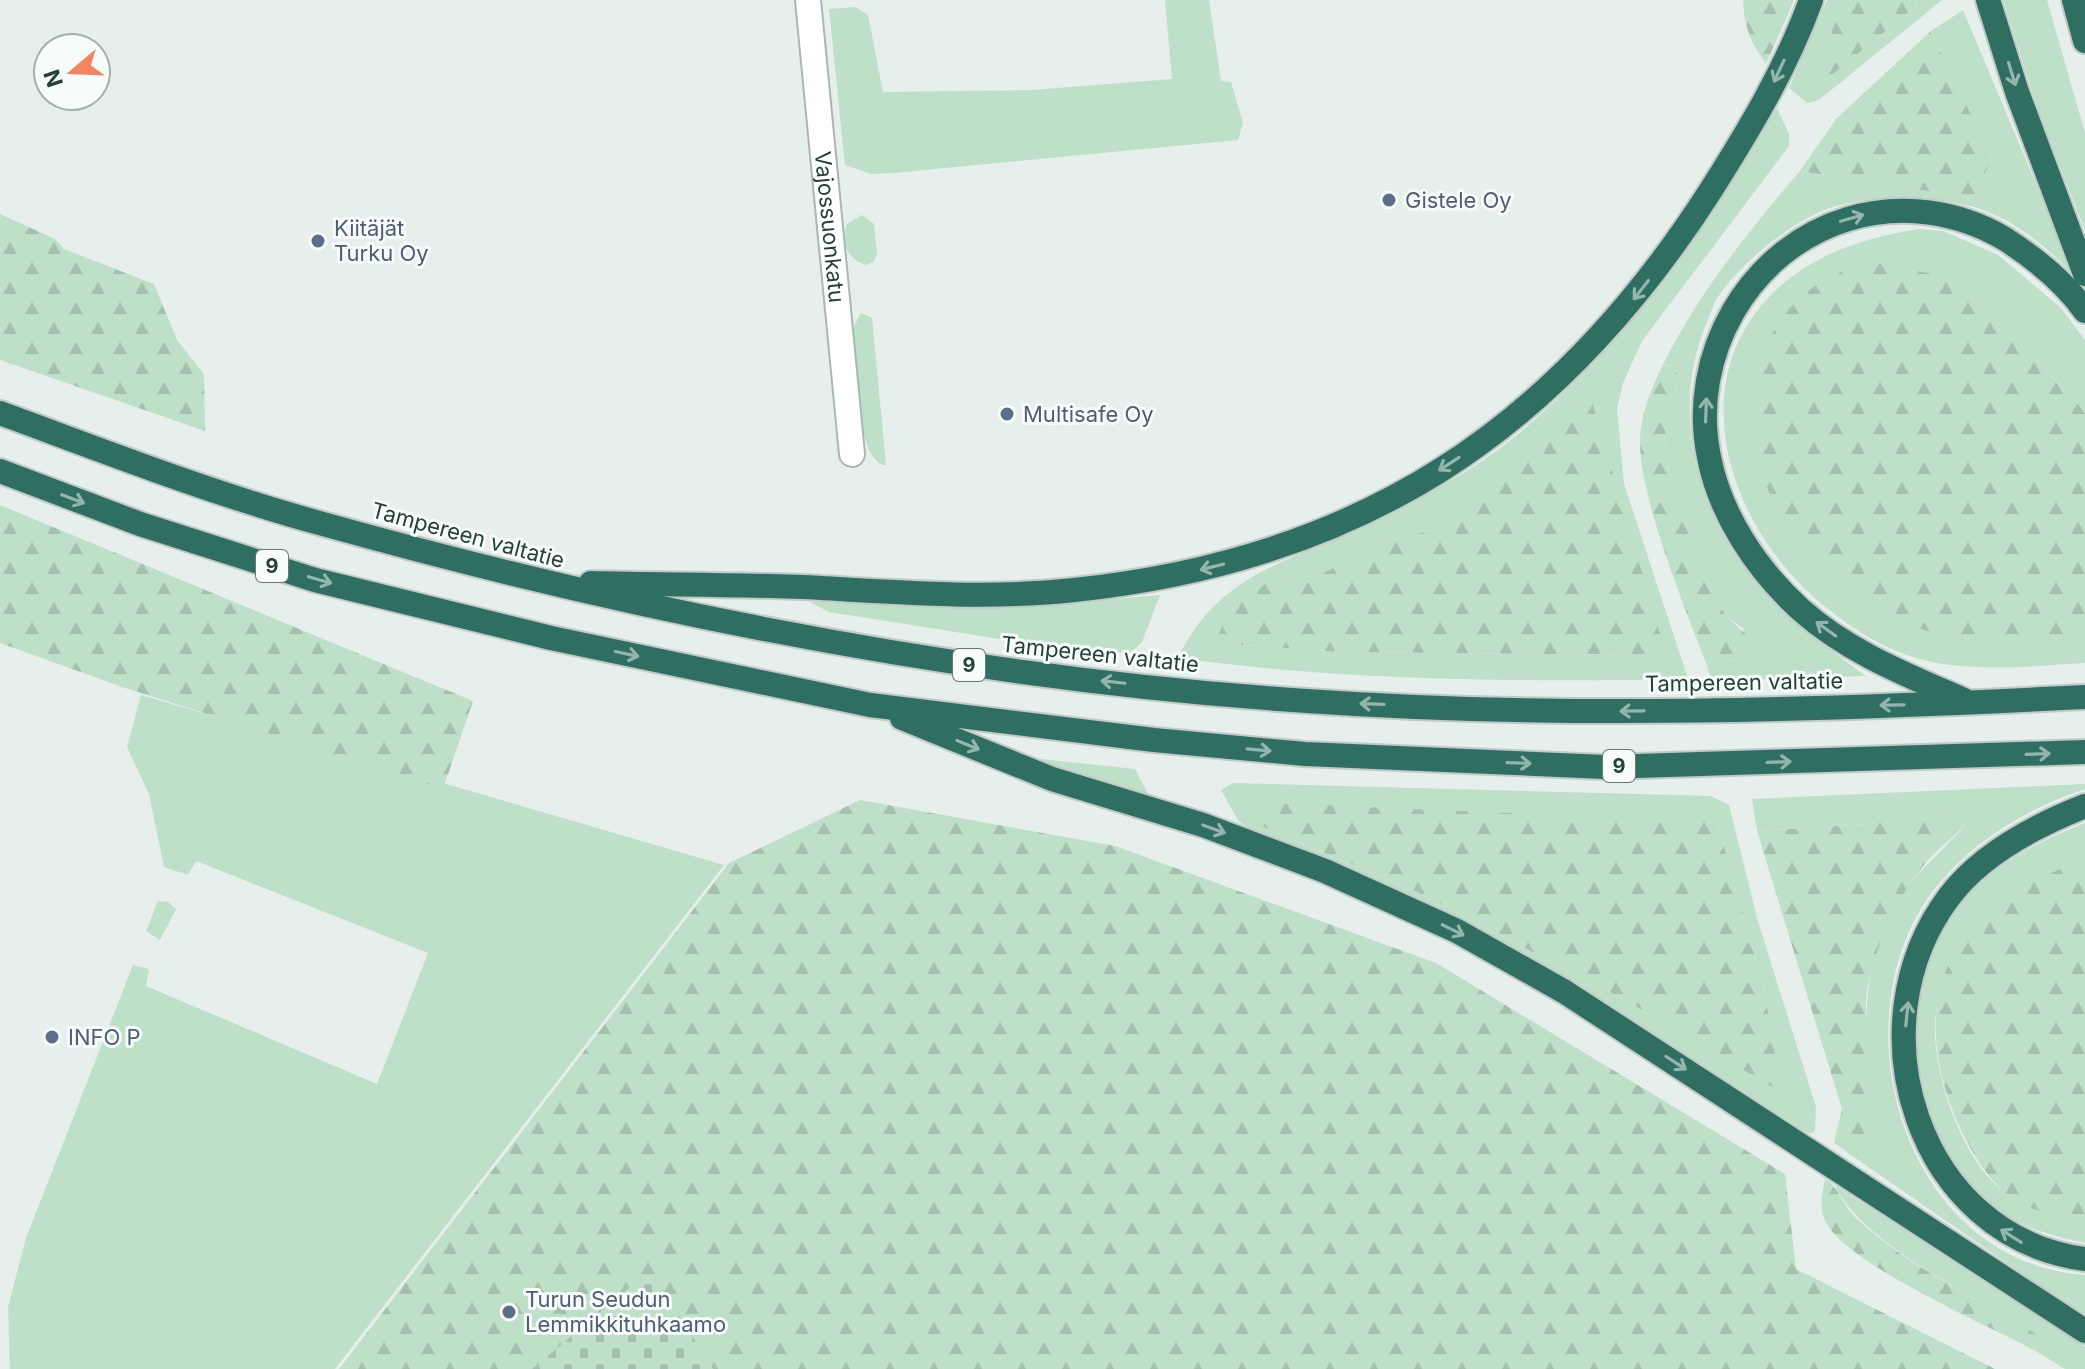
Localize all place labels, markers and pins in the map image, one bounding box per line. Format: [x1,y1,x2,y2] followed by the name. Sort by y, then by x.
[1405,187,1512,213] place label: Gistele Oy
[1380,191,1398,209] marker: Gistele Oy
[334,215,429,266] place label: Kiitäjät Turku Oy
[309,232,327,250] marker: Kiitäjät Turku Oy
[1023,401,1154,427] place label: Multisafe Oy
[998,405,1016,423] marker: Multisafe Oy
[68,1024,141,1050] place label: INFO P
[43,1028,61,1046] marker: INFO P
[525,1286,726,1337] place label: Turun Seudun Lemmikkituhkaamo
[500,1303,518,1321] marker: Turun Seudun Lemmikkituhkaamo

